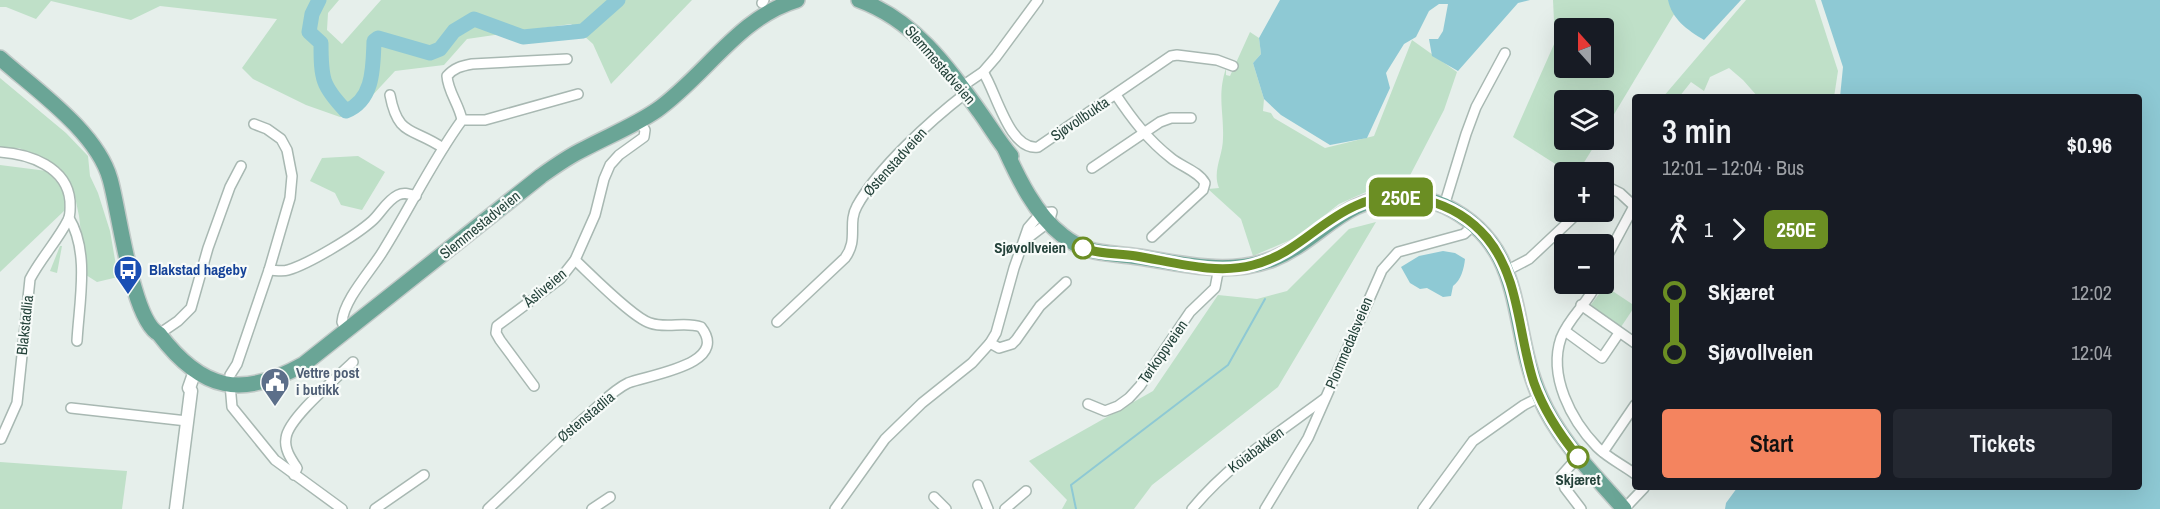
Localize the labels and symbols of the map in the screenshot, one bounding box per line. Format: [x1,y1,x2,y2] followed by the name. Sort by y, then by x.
[1554,18,1614,78] north arrow
[900,21,981,109] street label: Slemmestadveien
[1046,91,1113,146] street label: Sjøvollbukta
[858,123,931,201] street label: Østenstadveien
[1359,178,1443,216] line badge: 250E
[435,185,525,264] street label: Slemmestadveien
[994,237,1066,258] place label: Sjøvollveien
[1072,237,1094,259] marker: Sjøvollveien
[112,254,144,296] bus stop icon: Blakstad hageby
[149,259,247,280] place label: Blakstad hageby
[518,263,571,313] street label: Åsliveien
[11,294,38,356] street label: Blakstadlia
[1320,294,1377,392] street label: Plommedalsveien
[1133,315,1192,388] street label: Tørkoppveien
[296,362,359,400] place label: Vettre post i butikk
[259,366,291,408] public building icon: Vettre post i butikk
[552,386,619,447] street label: Østenstadlia
[1223,422,1288,478] street label: Koiabakken
[1567,446,1589,468] marker: Skjæret
[1555,469,1601,490] place label: Skjæret

